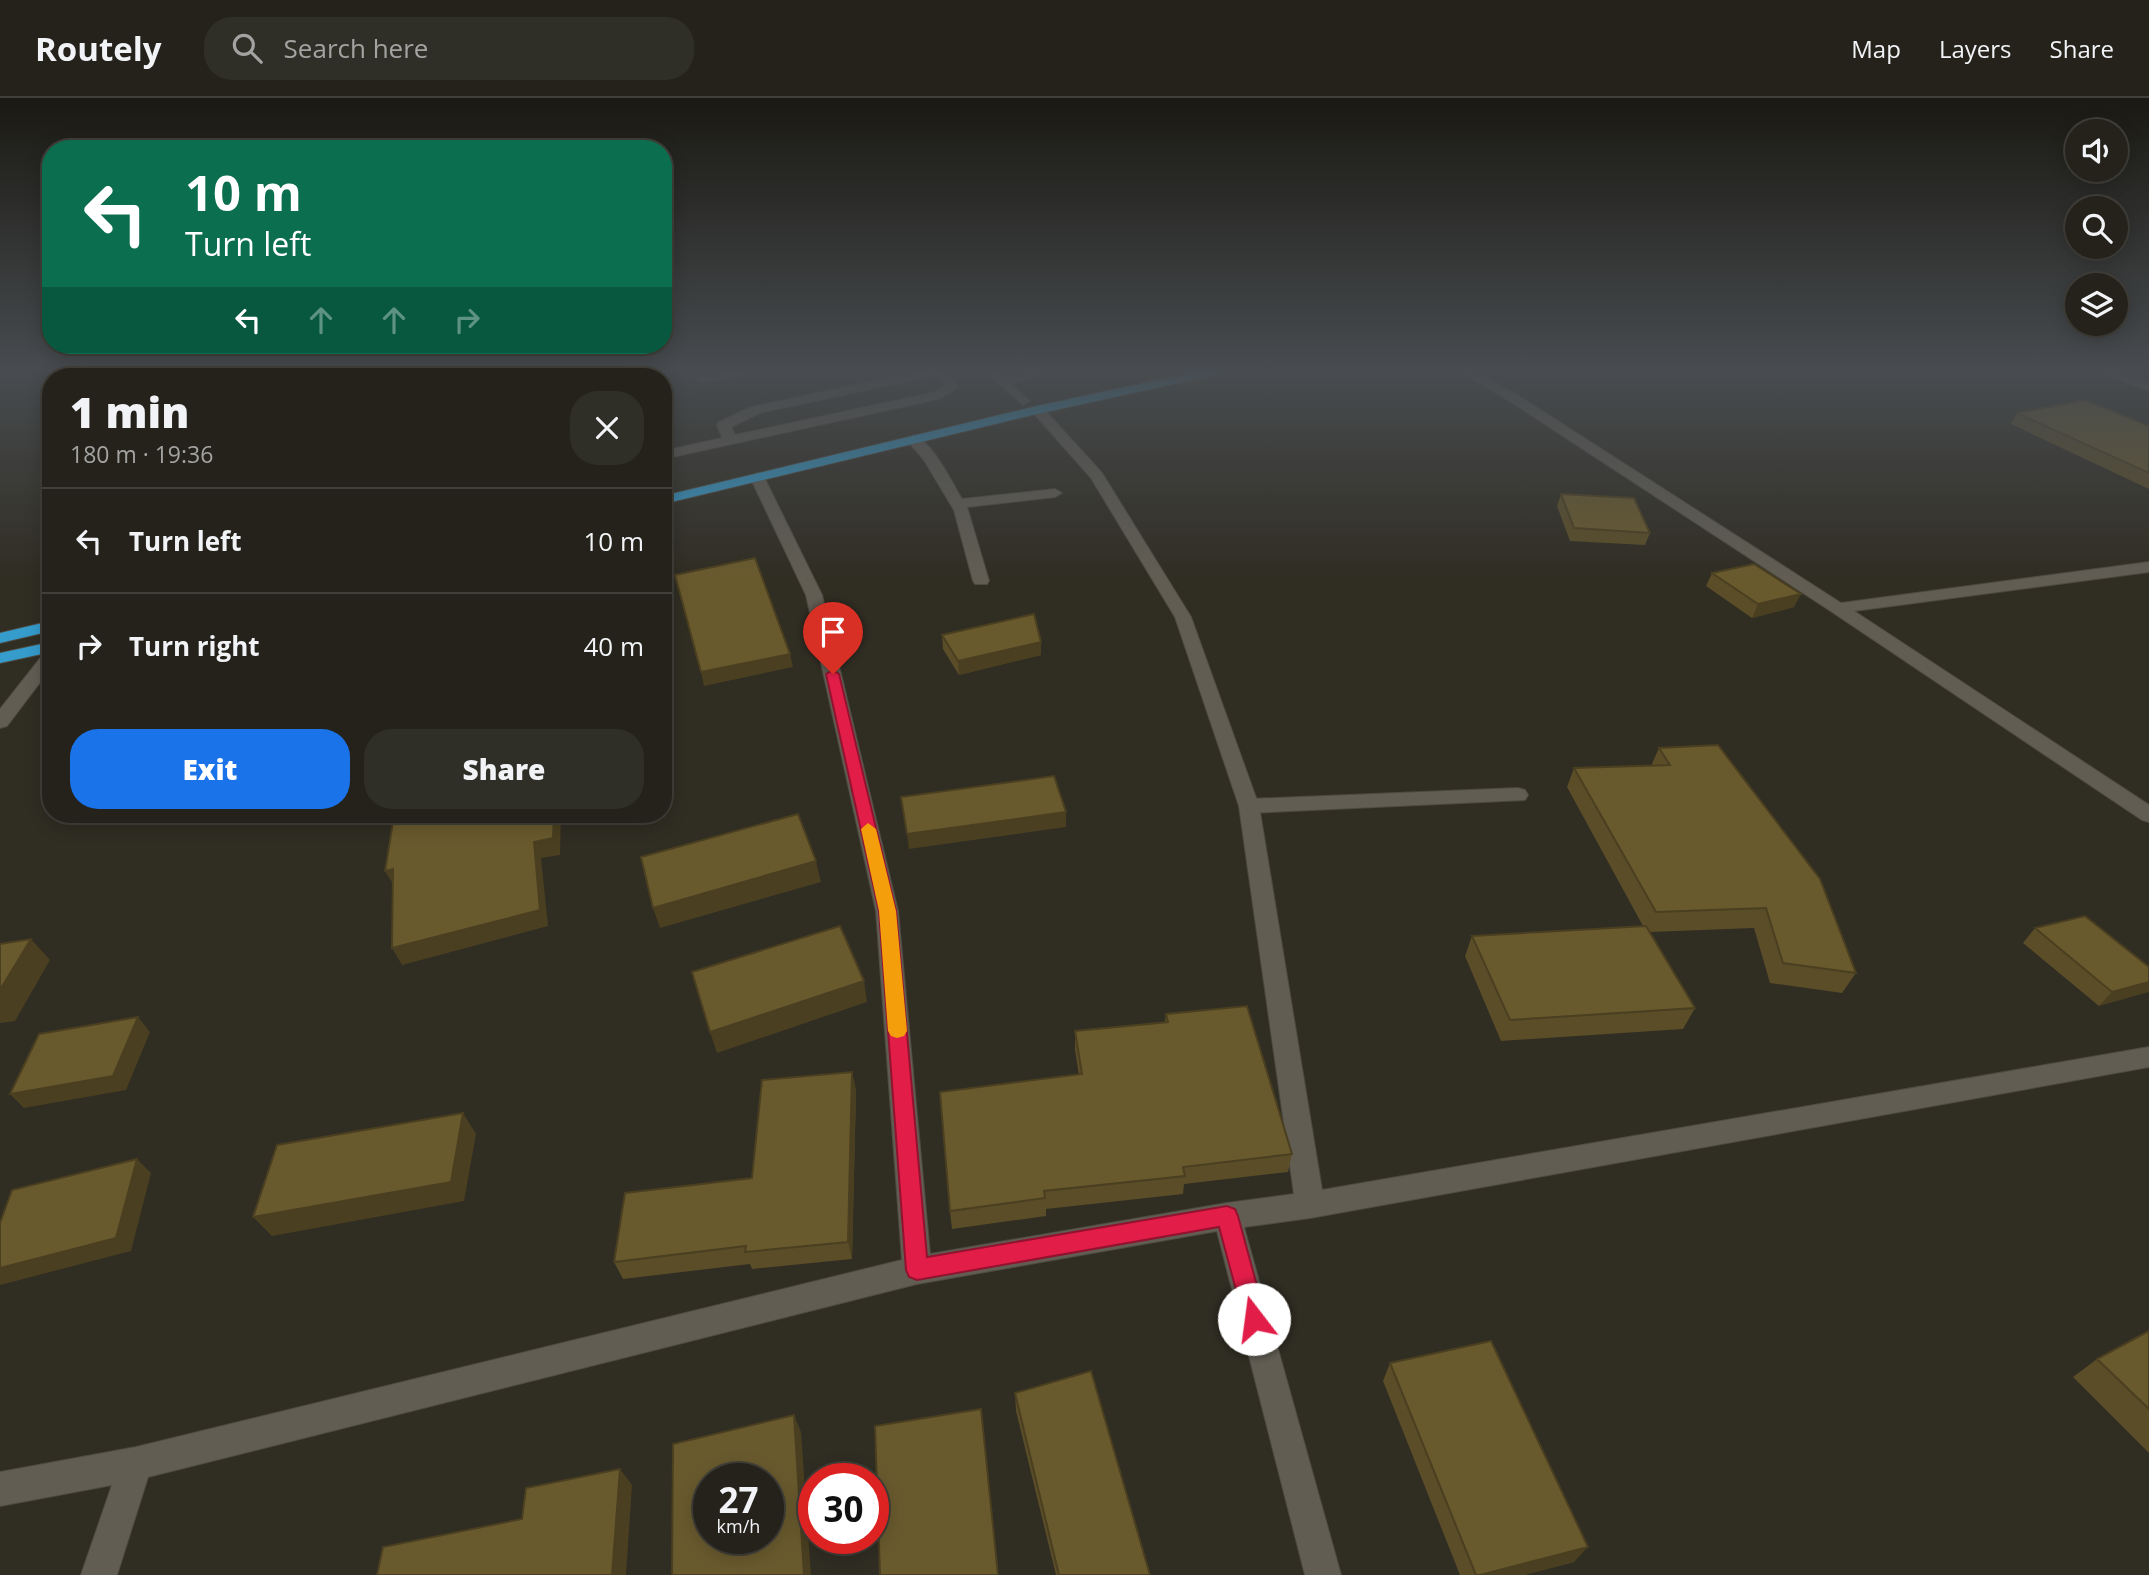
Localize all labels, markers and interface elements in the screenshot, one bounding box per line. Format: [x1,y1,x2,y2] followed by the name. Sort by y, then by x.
[204,17,694,80] search box
[35,26,162,71] text: Routely
[228,29,266,67] icon: search
[284,30,428,66] text: Search here
[1851,32,1901,65] text: Map
[1939,32,2012,65] text: Layers
[2050,32,2114,65] text: Share
[2065,119,2128,336] map controls
[2065,119,2128,182] button: sound
[185,159,302,225] text: 10 m
[70,168,161,259] icon: left
[2065,196,2128,259] button: search
[185,222,311,265] text: Turn left
[2065,273,2128,336] button: layers
[229,301,267,339] icon: left
[302,301,340,339] icon: ahead
[375,301,413,339] icon: ahead
[448,301,486,339] icon: right
[70,383,189,440] text: 1 min
[570,391,644,465] button: close
[70,438,213,470] text: 180 m · 19:36
[70,522,108,560] icon: left
[129,523,241,559] text: Turn left
[583,523,644,559] text: 10 m
[803,602,863,674] pin
[814,613,852,651] icon: arrive
[70,627,108,665] icon: right
[129,628,260,664] text: Turn right
[583,628,644,664] text: 40 m
[70,729,350,809] button: Exit
[364,729,644,809] button: Share
[1217,1282,1291,1356] position arrow
[798,1463,889,1554] speed limit sign: 30
[718,1476,759,1523] text: 27
[717,1514,760,1538] text: km/h

